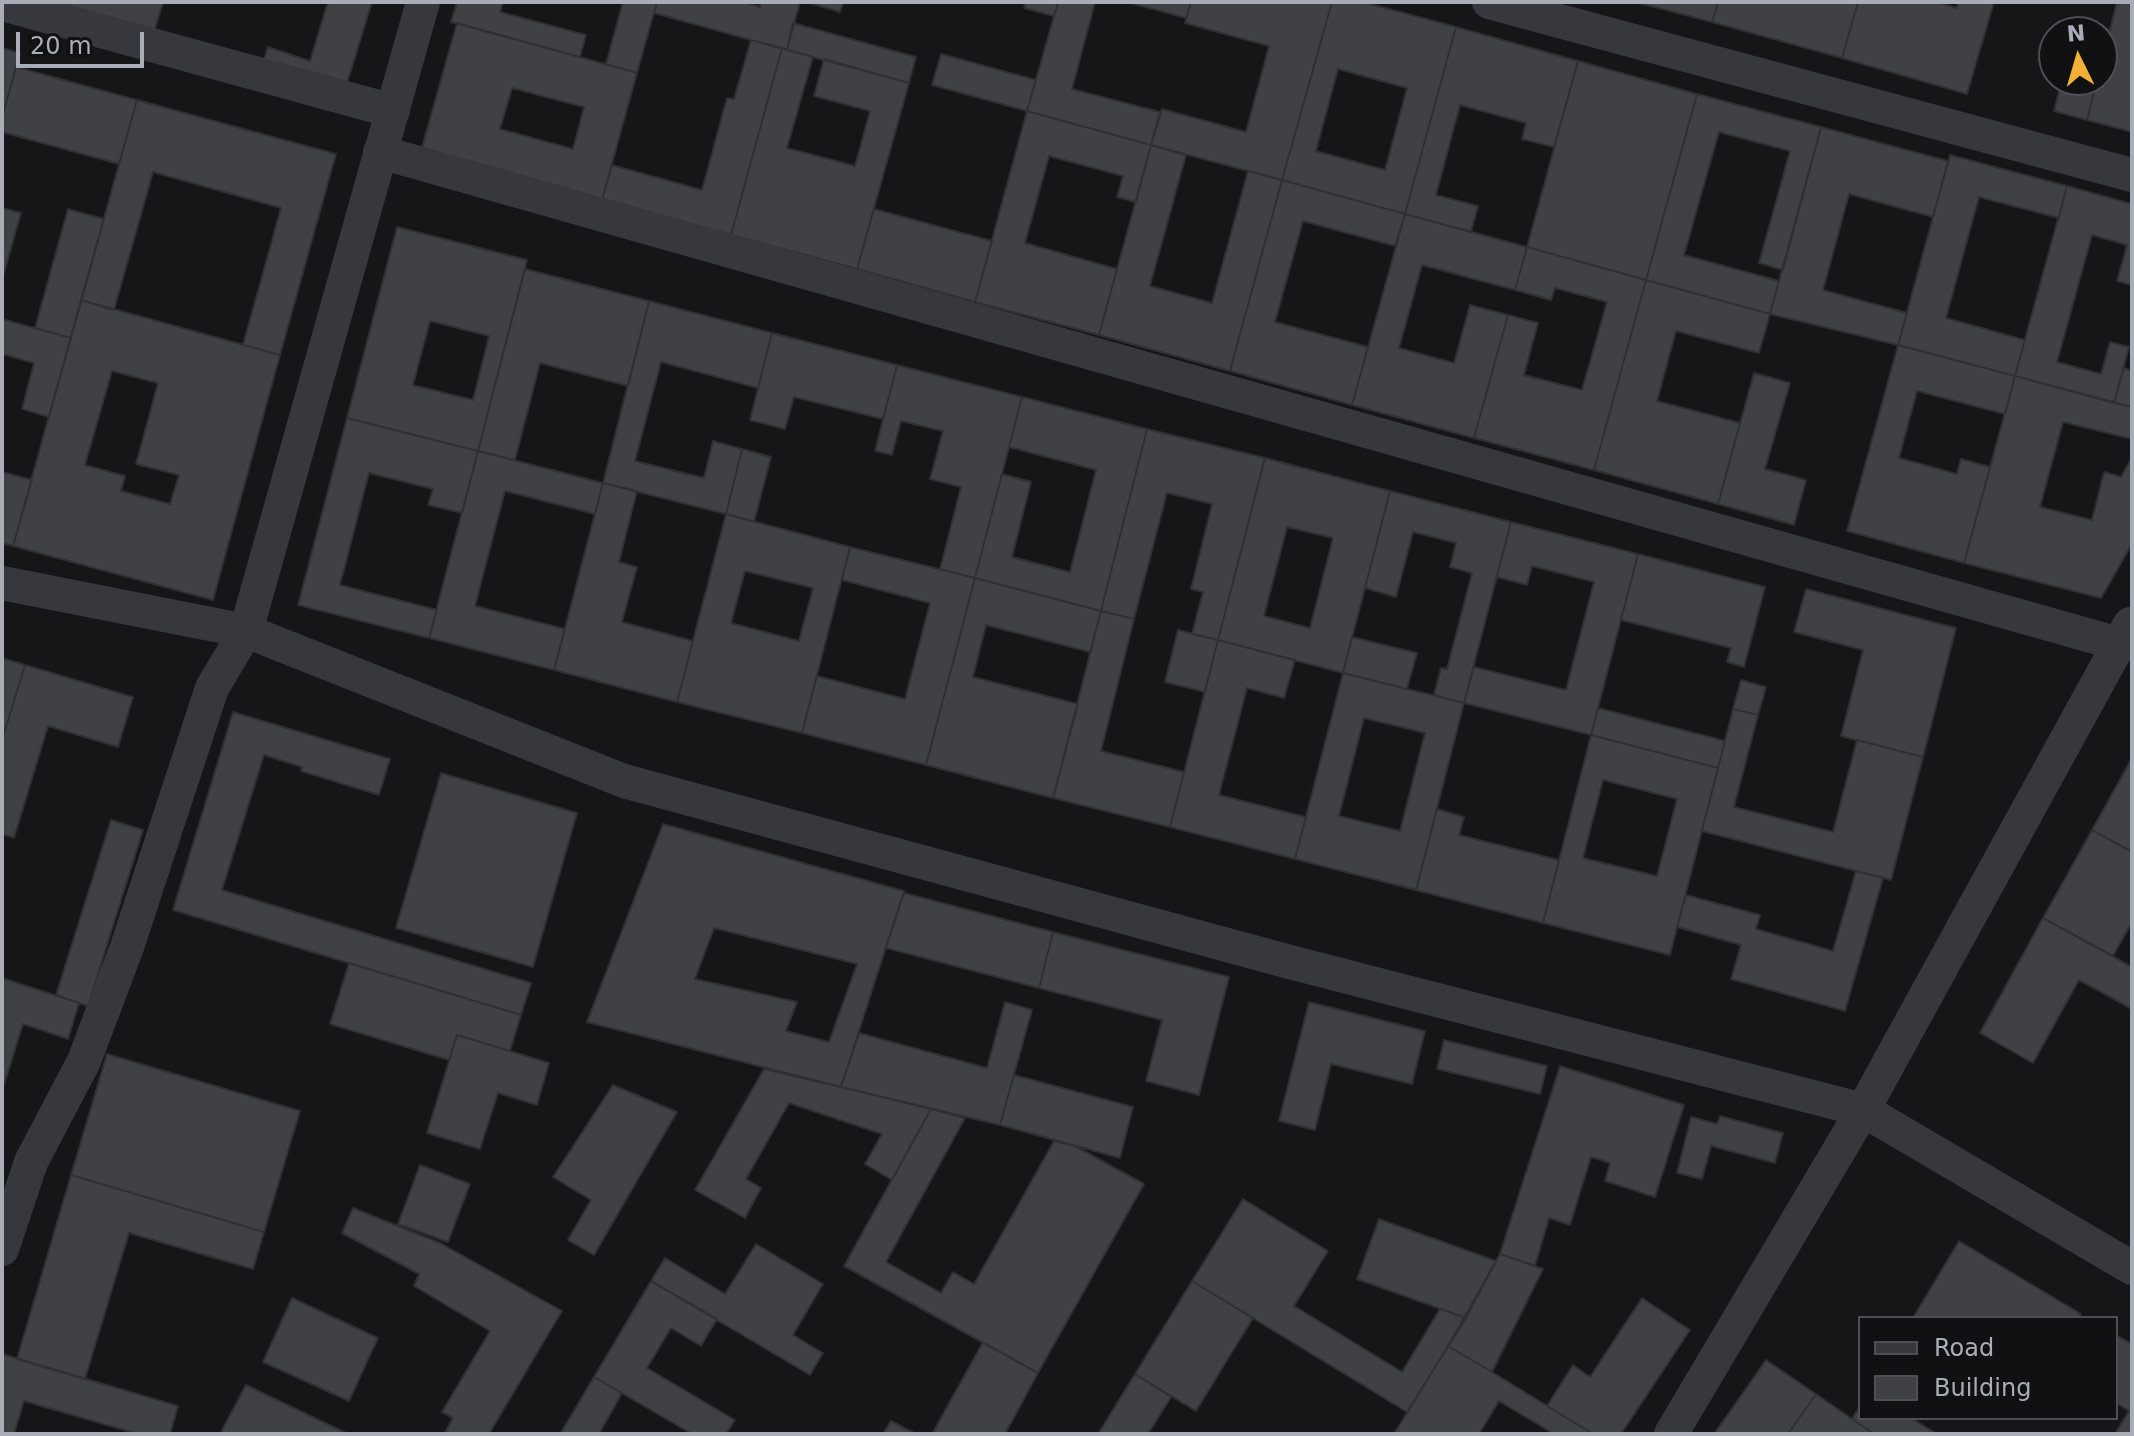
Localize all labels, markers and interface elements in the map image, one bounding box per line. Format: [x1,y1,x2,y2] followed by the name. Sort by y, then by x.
[20,16,148,66] scale bar
[2038,16,2118,96] north arrow
[2066,20,2086,47] text: N
[30,32,92,60] text: 20 m
[1858,1316,2118,1420] legend
[1934,1334,1994,1362] text: Road
[1934,1374,2031,1402] text: Building

